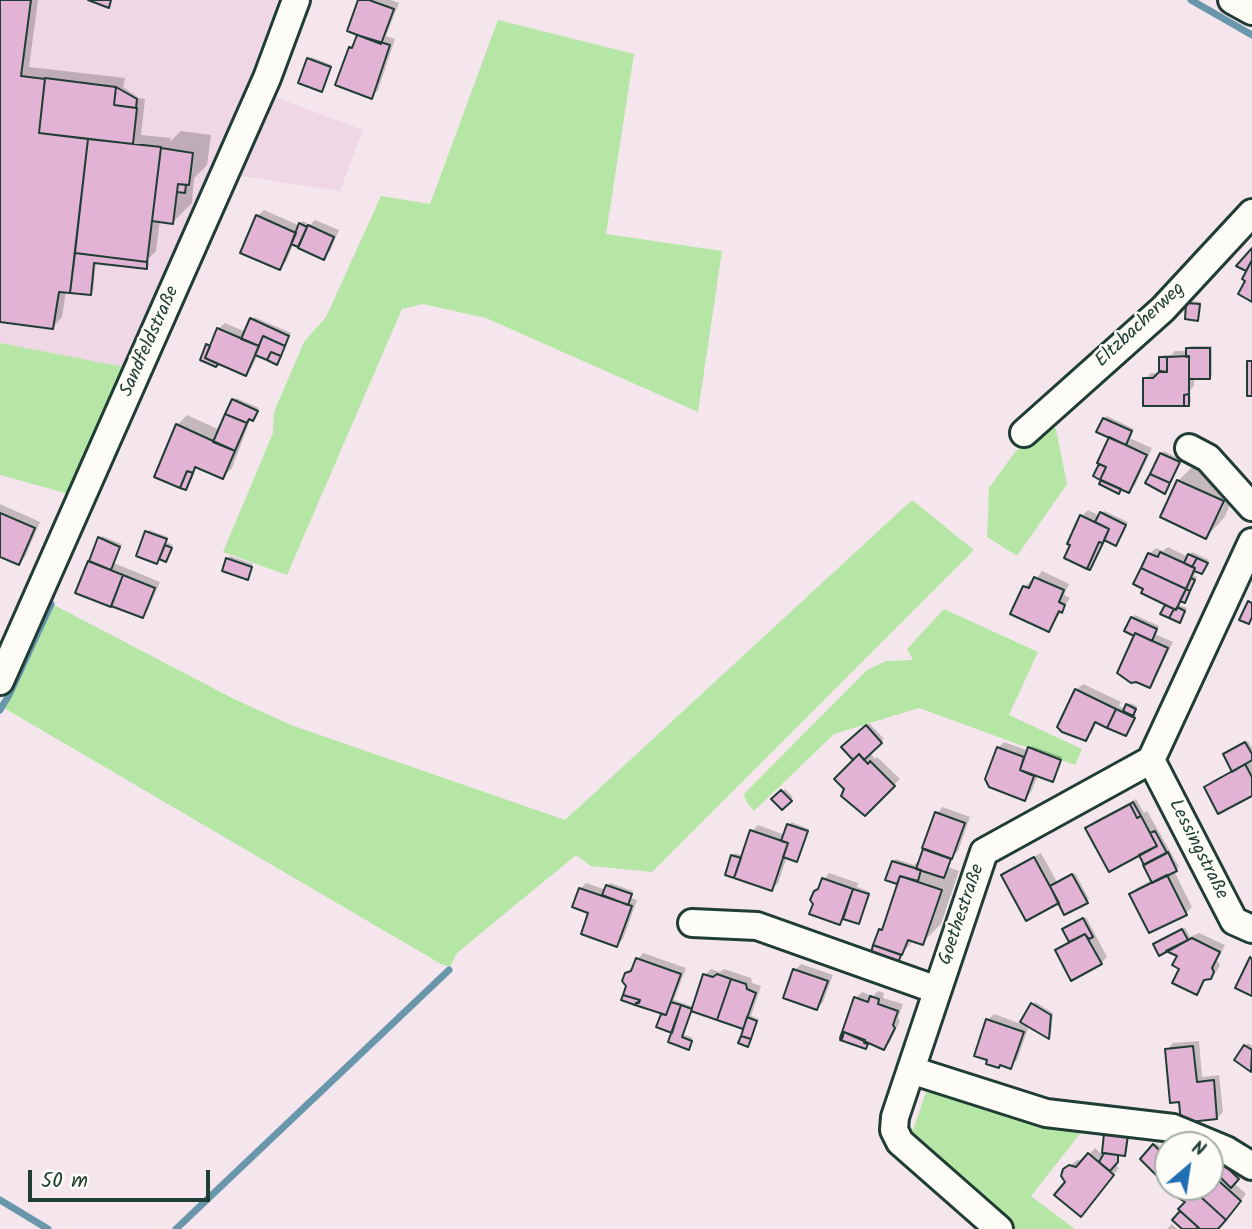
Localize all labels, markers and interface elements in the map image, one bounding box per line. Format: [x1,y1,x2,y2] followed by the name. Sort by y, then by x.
[1091,279,1191,373] street label: Eltzbacherweg
[116,283,186,401] street label: Sandfeldstraße
[1162,796,1232,904] street label: Lessingstraße
[935,862,991,968] street label: Goethestraße
[1154,1131,1224,1201] north arrow
[1186,1133,1211,1165] text: N
[32,1156,214,1200] scale bar
[41,1165,88,1198] text: 50 m

